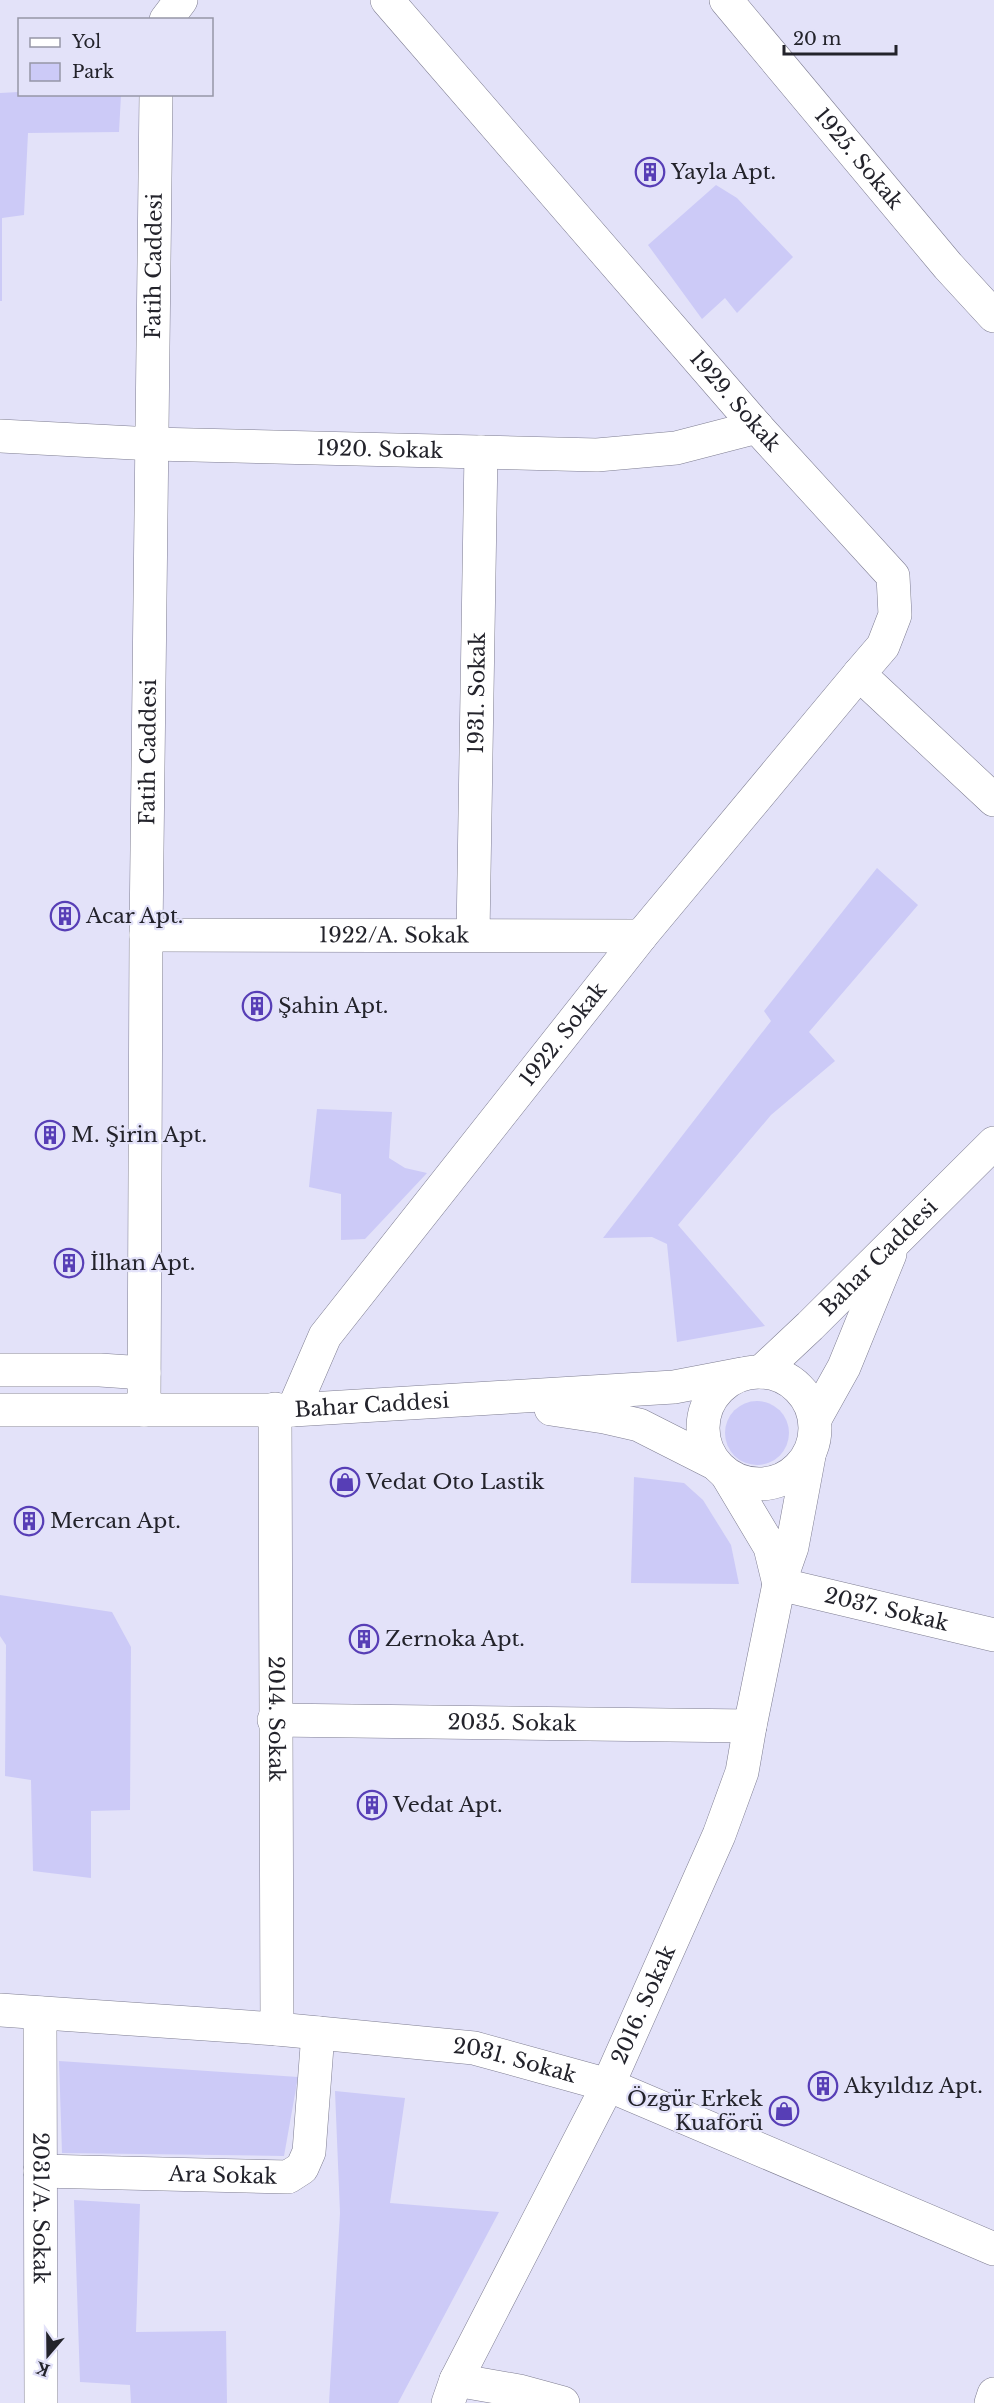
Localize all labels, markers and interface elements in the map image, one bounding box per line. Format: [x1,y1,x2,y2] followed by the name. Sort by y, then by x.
[18,18,213,96] legend
[784,18,896,56] scale bar
[793,28,841,50] text: 20 m
[71,31,101,53] text: Yol
[72,61,114,83] text: Park
[809,103,908,215] street label: 1925. Sokak
[634,156,666,188] building icon: Yayla Apt.
[670,159,776,185] place label: Yayla Apt.
[140,193,168,339] street label: Fatih Caddesi
[684,345,786,457] street label: 1929. Sokak
[316,435,443,464] street label: 1920. Sokak
[463,632,491,754] street label: 1931. Sokak
[134,679,162,825] street label: Fatih Caddesi
[49,900,81,932] building icon: Acar Apt.
[85,903,183,929] place label: Acar Apt.
[319,922,469,949] street label: 1922/A. Sokak
[514,977,612,1092] street label: 1922. Sokak
[241,990,273,1022] building icon: Şahin Apt.
[278,993,388,1019] place label: Şahin Apt.
[34,1119,66,1151] building icon: M. Şirin Apt.
[71,1122,207,1148] place label: M. Şirin Apt.
[815,1194,943,1322] street label: Bahar Caddesi
[53,1247,85,1279] building icon: İlhan Apt.
[90,1250,195,1276] place label: İlhan Apt.
[294,1388,450,1423] street label: Bahar Caddesi
[329,1466,361,1498] shop icon: Vedat Oto Lastik
[365,1469,545,1495] place label: Vedat Oto Lastik
[13,1505,45,1537] building icon: Mercan Apt.
[50,1508,181,1534] place label: Mercan Apt.
[822,1582,951,1637] street label: 2037. Sokak
[348,1623,380,1655] building icon: Zernoka Apt.
[385,1626,525,1652] place label: Zernoka Apt.
[263,1656,289,1782] street label: 2014. Sokak
[447,1709,577,1737] street label: 2035. Sokak
[356,1789,388,1821] building icon: Vedat Apt.
[392,1792,503,1818] place label: Vedat Apt.
[606,1941,681,2068] street label: 2016. Sokak
[452,2033,579,2089] street label: 2031. Sokak
[807,2070,839,2102] building icon: Akyıldız Apt.
[843,2073,983,2099] place label: Akyıldız Apt.
[627,2086,763,2136] place label: Özgür Erkek Kuaförü
[768,2095,800,2127] shop icon: Özgür Erkek Kuaförü
[27,2132,54,2284] street label: 2031/A. Sokak
[167,2161,278,2190] street label: Ara Sokak
[18,2325,78,2385] north arrow
[32,2357,52,2381] text: K

